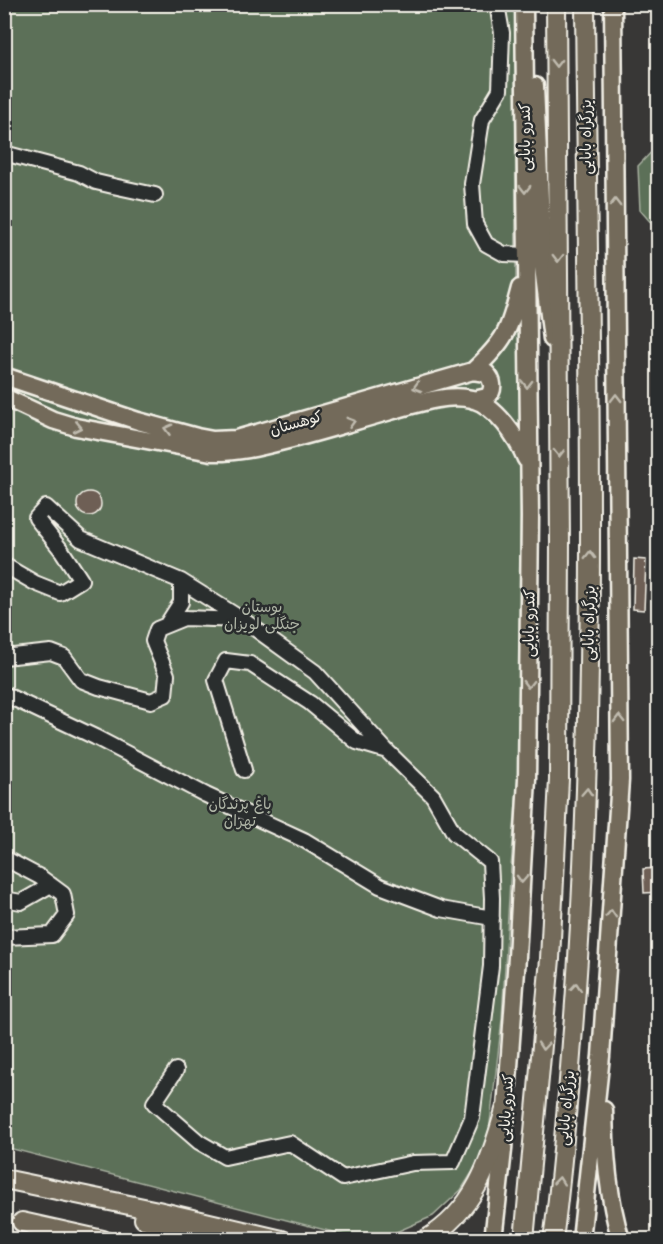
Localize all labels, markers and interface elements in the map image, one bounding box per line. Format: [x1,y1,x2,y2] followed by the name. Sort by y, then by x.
[550,58,562,67] one-way arrow
[576,99,596,175] street label: بزرگراه بابایی
[515,103,535,171] street label: کندرو بابایی
[519,184,531,193] one-way arrow
[609,199,621,208] one-way arrow
[552,253,564,262] one-way arrow
[521,379,533,388] one-way arrow
[412,380,423,392] one-way arrow
[610,394,622,403] one-way arrow
[267,406,325,440] street label: کوهستان
[345,417,355,429] one-way arrow
[73,419,83,432] one-way arrow
[163,424,173,437] one-way arrow
[553,448,565,457] one-way arrow
[584,551,596,560] one-way arrow
[578,585,600,661] street label: بزرگراه بابایی
[518,589,540,657] street label: کندرو بابایی
[224,597,300,634] park label: بوستان جنگلی لویزان
[522,679,534,688] one-way arrow
[613,715,626,724] one-way arrow
[580,788,593,797] one-way arrow
[208,794,272,831] park label: باغ پرندگان تهران
[515,874,528,883] one-way arrow
[604,909,617,918] one-way arrow
[570,983,583,992] one-way arrow
[537,1042,550,1051] one-way arrow
[553,1070,579,1146] street label: بزرگراه بابایی
[494,1073,518,1143] street label: کندرو بابایی
[552,1177,565,1186] one-way arrow

